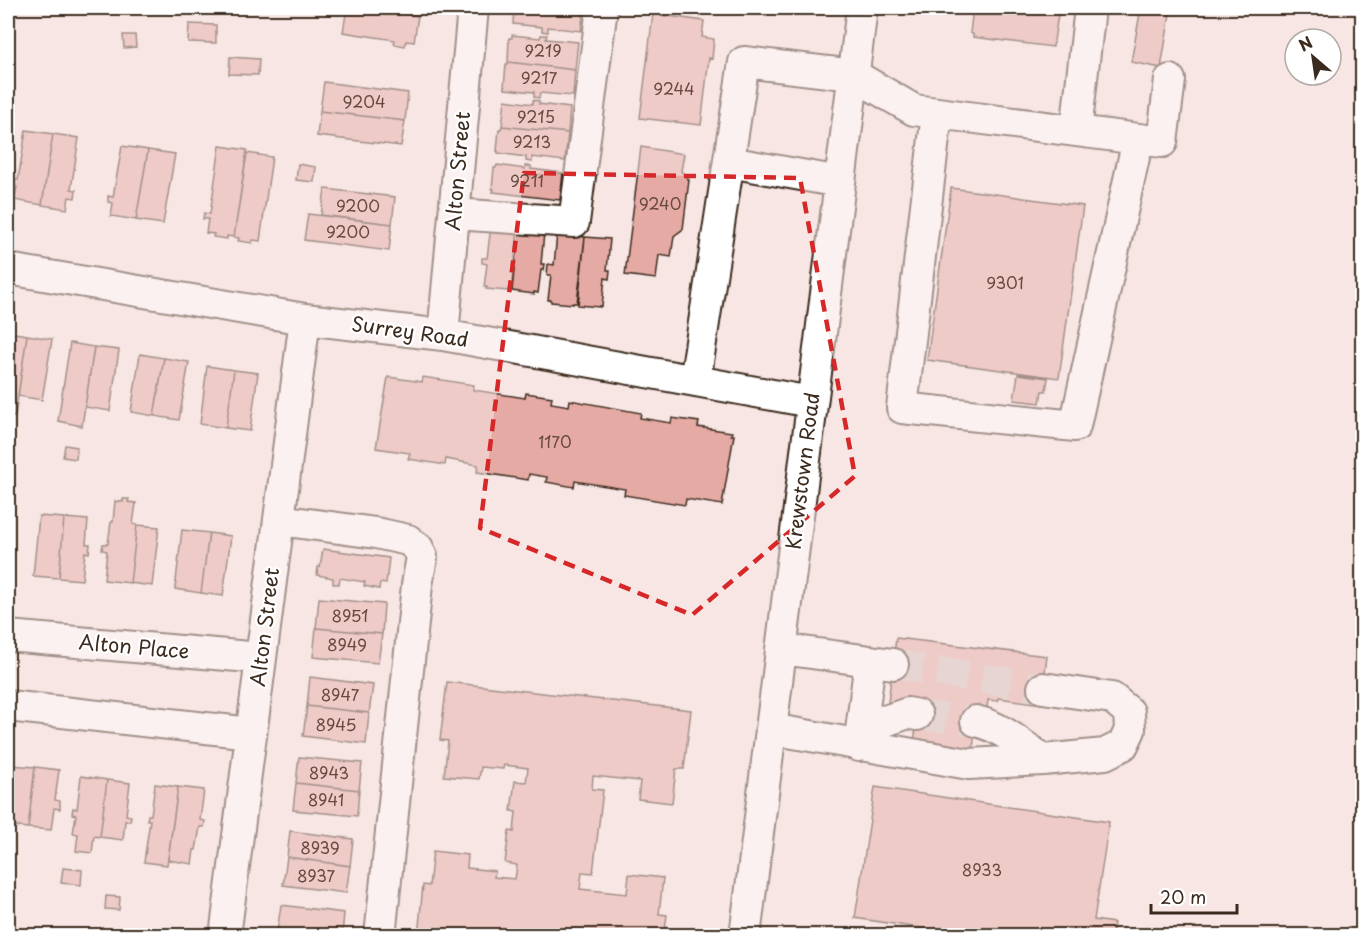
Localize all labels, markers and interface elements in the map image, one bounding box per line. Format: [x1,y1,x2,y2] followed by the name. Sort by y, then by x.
[1283,27,1343,87] north arrow
[1294,29,1317,57] text: N
[524,38,562,62] house number: 9219
[521,65,558,89] house number: 9217
[653,76,695,100] house number: 9244
[343,89,385,113] house number: 9204
[517,104,555,128] house number: 9215
[437,110,477,232] street label: Alton Street
[513,129,551,153] house number: 9213
[510,168,544,192] house number: 9211
[639,191,681,215] house number: 9240
[336,193,380,217] house number: 9200
[326,219,370,243] house number: 9200
[986,270,1024,294] house number: 9301
[350,308,471,354] street label: Surrey Road
[778,391,827,551] street label: Krewstown Road
[538,429,572,453] house number: 1170
[242,566,286,688] street label: Alton Street
[332,603,368,627] house number: 8951
[78,626,191,666] street label: Alton Place
[327,632,367,656] house number: 8949
[321,682,360,706] house number: 8947
[316,712,356,736] house number: 8945
[309,760,349,784] house number: 8943
[308,787,344,811] house number: 8941
[300,835,340,859] house number: 8939
[962,857,1002,881] house number: 8933
[297,863,335,887] house number: 8937
[1151,877,1236,915] scale bar
[1160,883,1206,910] text: 20 m

